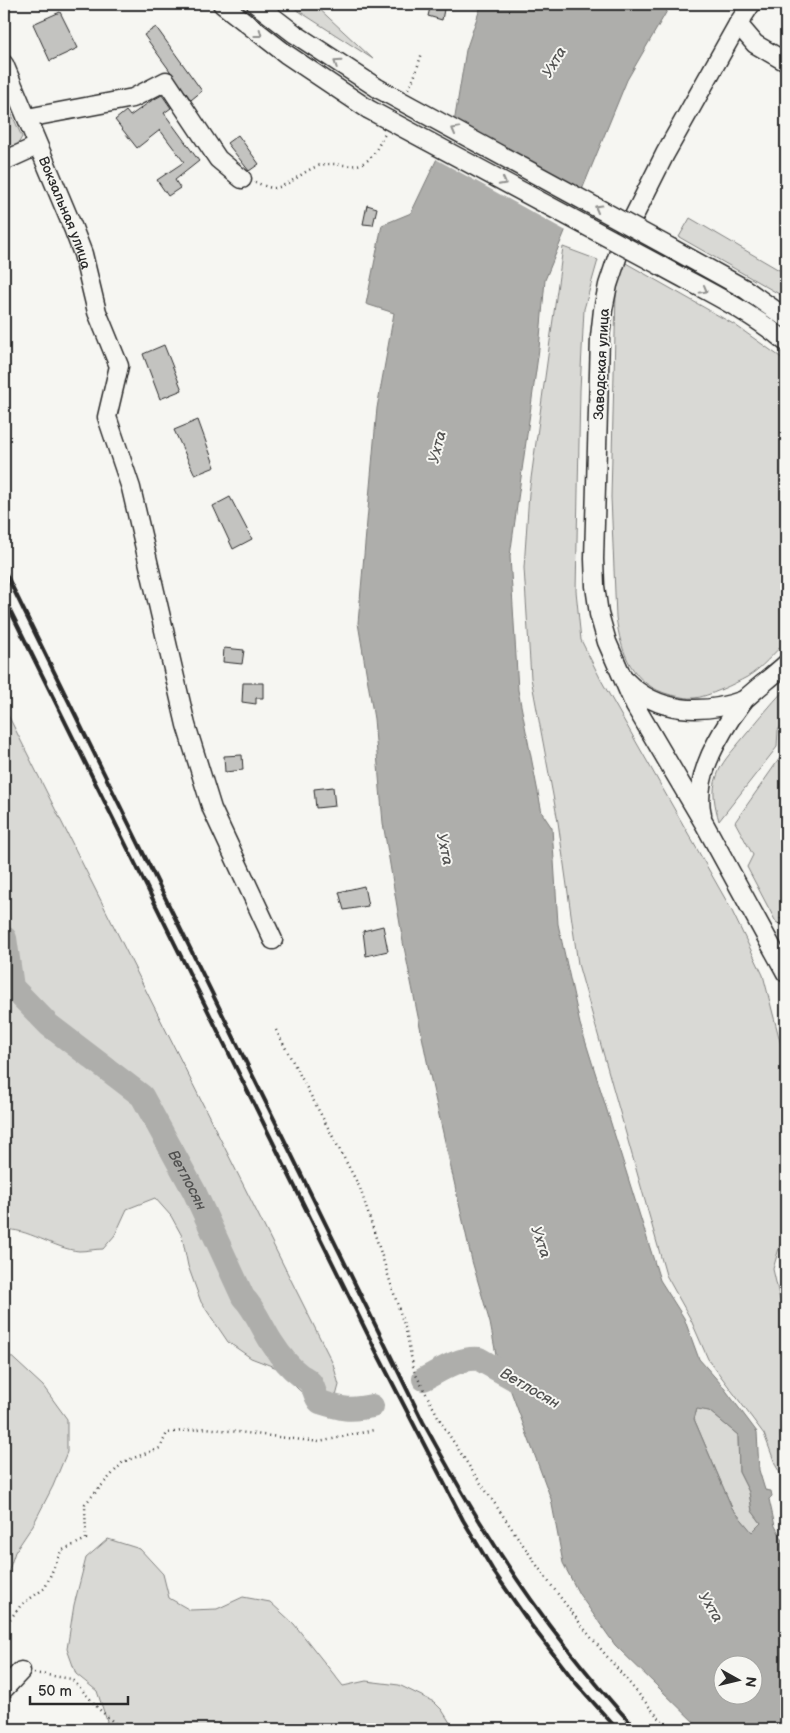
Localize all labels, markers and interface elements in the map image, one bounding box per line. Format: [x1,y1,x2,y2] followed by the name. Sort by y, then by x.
[253,29,262,37] one-way arrow
[538,43,571,81] water label: Ухта
[334,60,343,69] one-way arrow
[451,126,460,136] one-way arrow
[35,154,95,272] street label: Вокзальная улица
[498,175,507,185] one-way arrow
[594,204,603,214] one-way arrow
[699,284,708,294] one-way arrow
[590,307,613,420] street label: Заводская улица
[424,429,451,465] water label: Ухта
[432,831,457,867] water label: Ухта
[163,1147,211,1214] water label: Ветлосян
[526,1224,555,1261] water label: Ухта
[497,1364,563,1413] water label: Ветлосян
[694,1588,727,1626] water label: Ухта
[712,1656,762,1706] north arrow
[30,1673,128,1705] scale bar
[741,1675,760,1688] text: N
[38,1682,72,1701] text: 50 m

